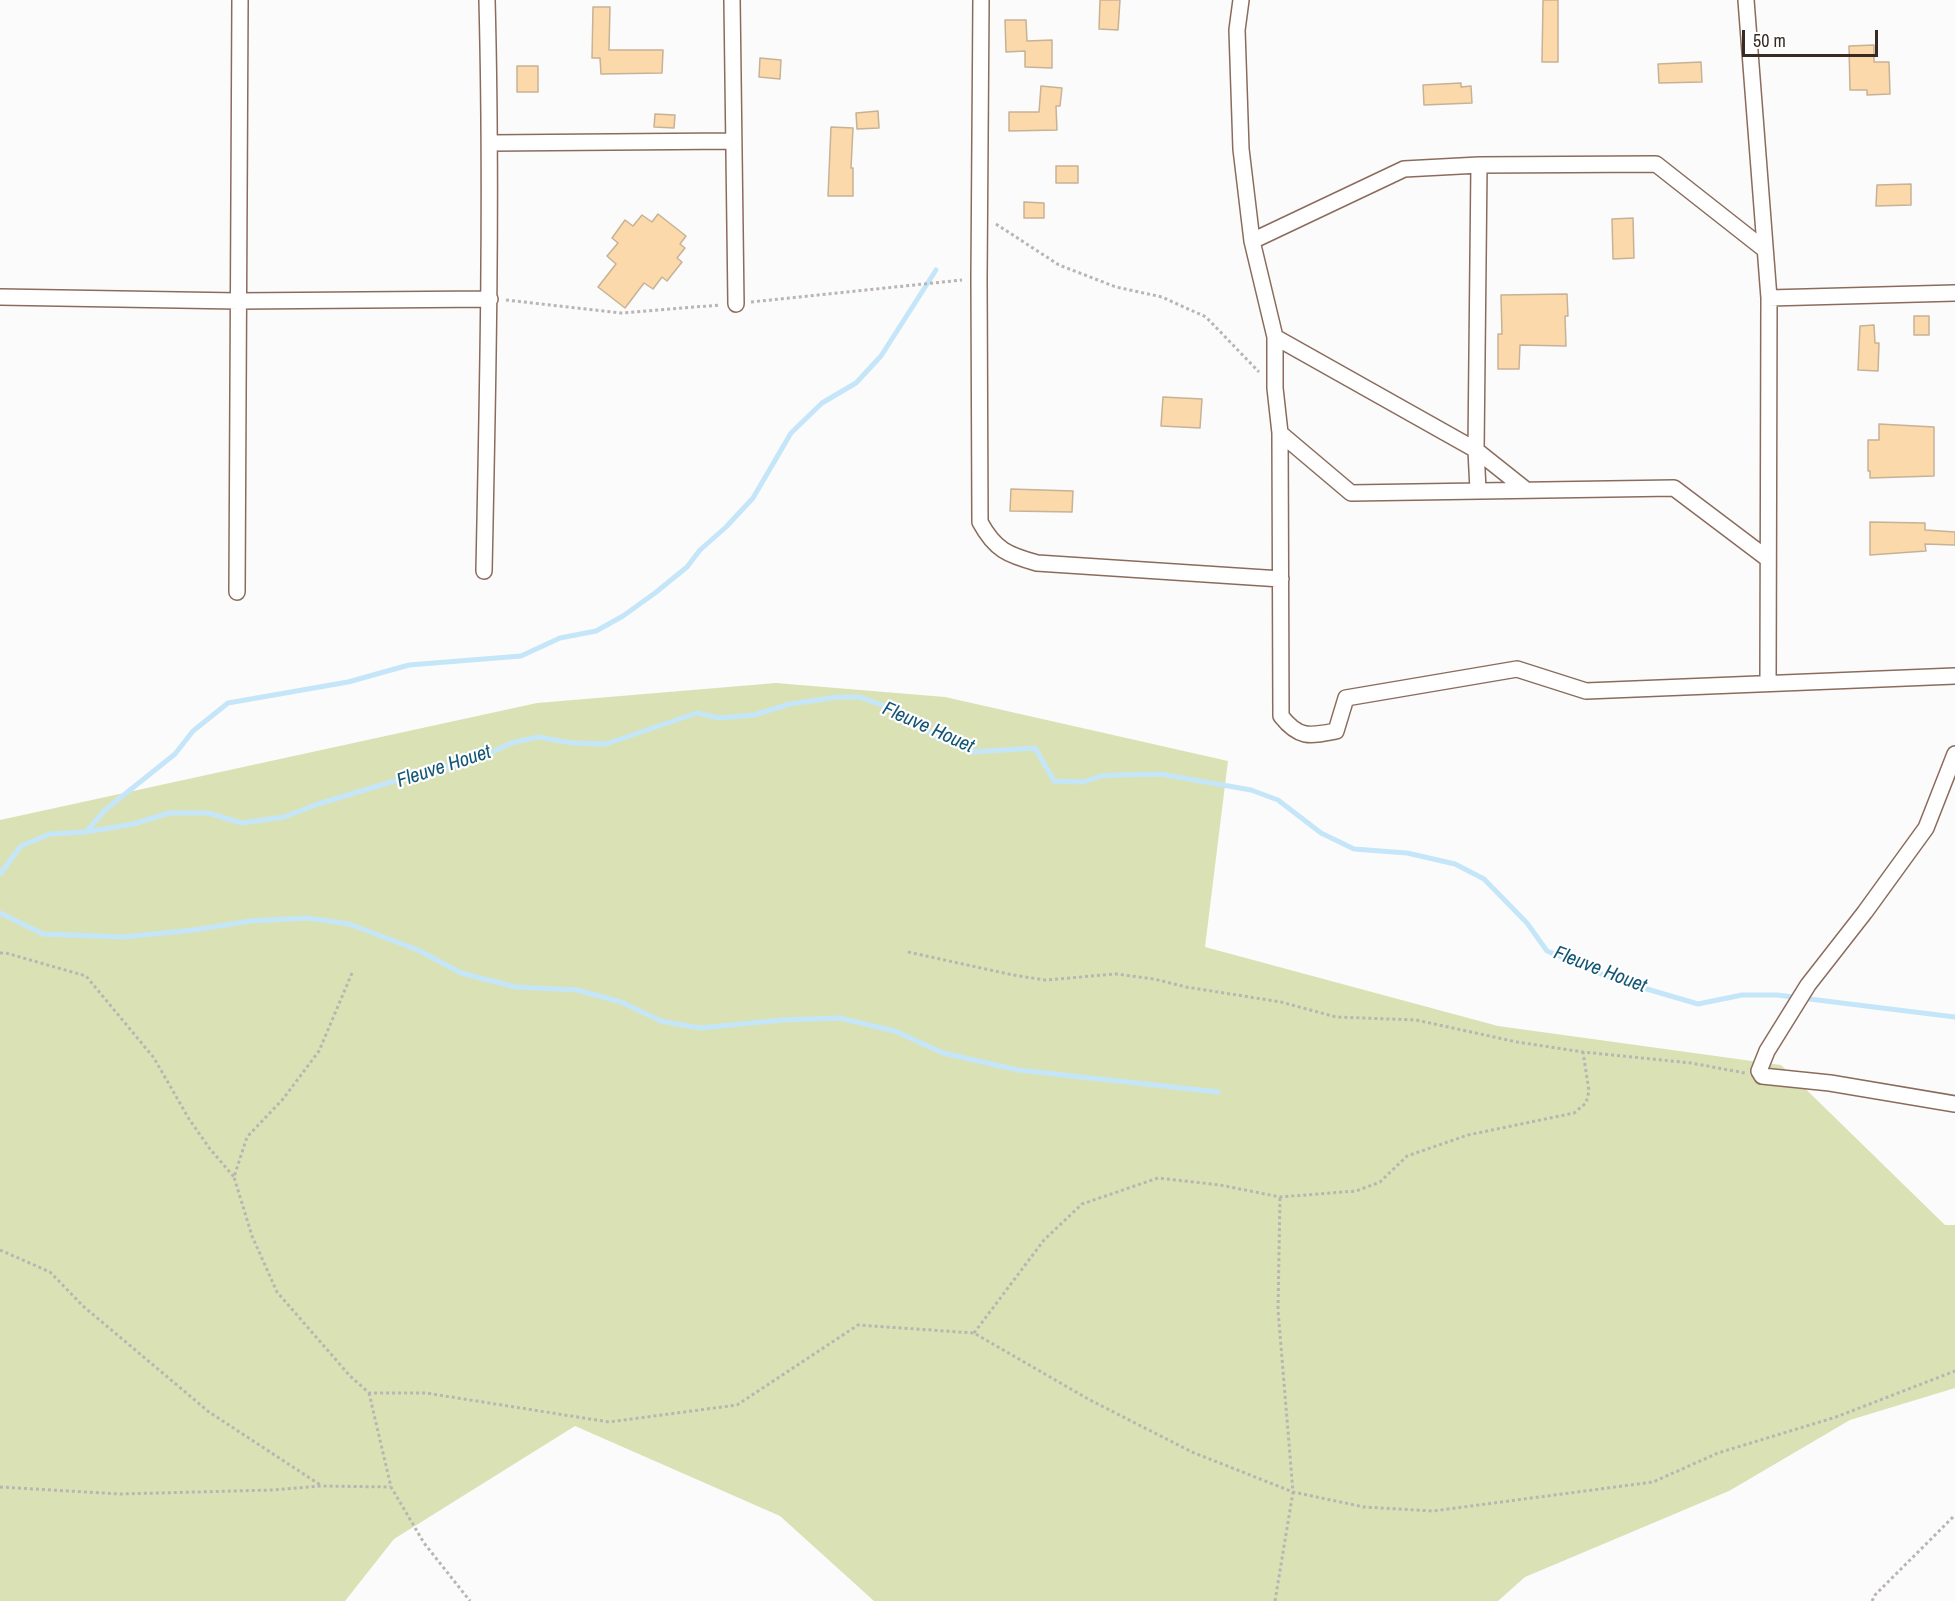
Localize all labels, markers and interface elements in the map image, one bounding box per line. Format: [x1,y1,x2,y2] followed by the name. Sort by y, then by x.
[1745,18,1882,56] scale bar
[1753,28,1786,53] text: 50 m
[879,697,977,759] water label: Fleuve Houet
[394,741,494,793] water label: Fleuve Houet
[1550,941,1650,999] water label: Fleuve Houet

